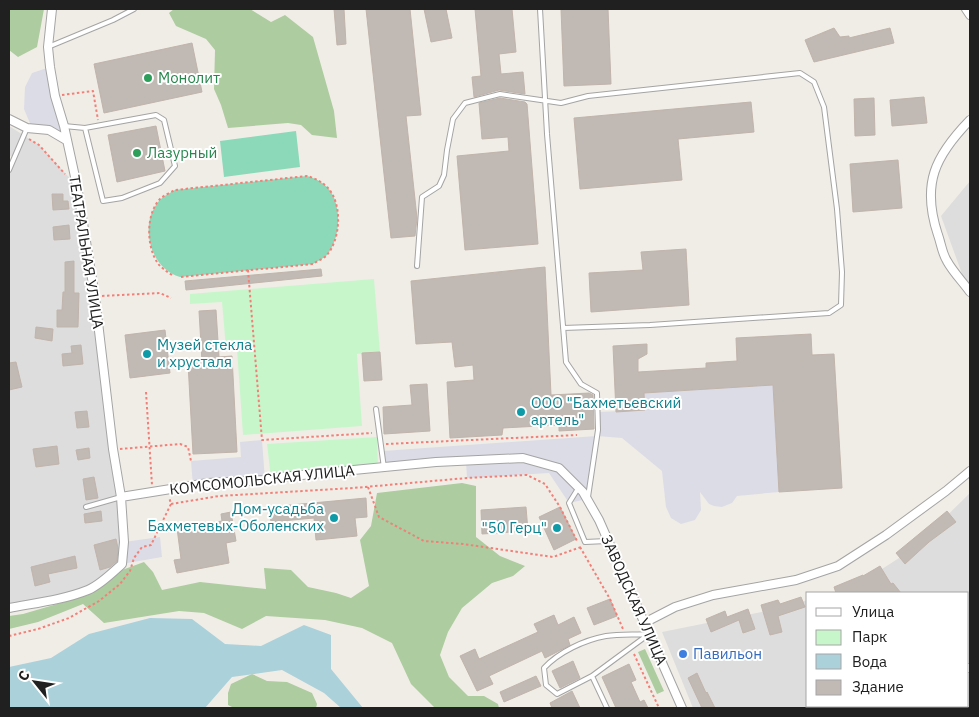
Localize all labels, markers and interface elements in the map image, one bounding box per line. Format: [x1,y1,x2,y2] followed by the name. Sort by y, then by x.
[158,68,220,87] place label: Монолит
[142,72,154,84] marker: Монолит
[147,143,217,162] place label: Лазурный
[131,147,143,159] marker: Лазурный
[65,174,108,331] street label: ТЕАТРАЛЬНАЯ УЛИЦА
[157,335,252,371] place label: Музей стекла и хрусталя
[141,348,153,360] marker: Музей стекла и хрусталя
[531,393,681,429] place label: ООО "Бахметьевский артель"
[515,406,527,418] marker: ООО "Бахметьевский артель"
[169,460,356,499] street label: КОМСОМОЛЬСКАЯ УЛИЦА
[147,499,324,535] place label: Дом-усадьба Бахметевых-Оболенских
[328,512,340,524] marker: Дом-усадьба Бахметевых-Оболенских
[481,518,547,537] place label: "50 Герц"
[551,522,563,534] marker: "50 Герц"
[597,532,672,668] street label: ЗАВОДСКАЯ УЛИЦА
[806,592,969,707] legend
[852,602,894,621] text: Улица
[852,627,887,646] text: Парк
[693,644,762,663] place label: Павильон
[677,648,689,660] marker: Павильон
[852,652,887,671] text: Вода
[10,657,60,707] north arrow
[14,667,34,684] text: С
[852,677,904,696] text: Здание

